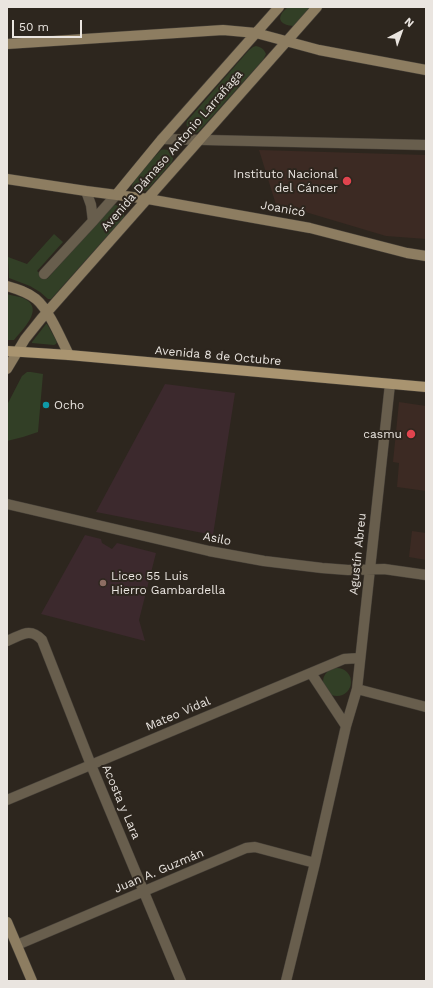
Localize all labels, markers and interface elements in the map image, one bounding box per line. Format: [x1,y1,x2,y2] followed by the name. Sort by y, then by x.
[14,12,84,38] scale bar
[381,12,421,52] north arrow
[402,15,417,30] text: N
[19,20,49,34] text: 50 m
[98,68,246,234] street label: Avenida Dámaso Antonio Larrañaga
[233,167,338,195] place label: Instituto Nacional del Cáncer
[341,175,353,187] marker: Instituto Nacional del Cáncer
[259,198,307,220] street label: Joanicó
[154,343,282,369] street label: Avenida 8 de Octubre
[54,398,84,412] place label: Ocho
[41,400,51,410] marker: Ocho
[363,427,402,441] place label: casmu
[405,428,417,440] marker: casmu
[347,512,369,596] street label: Agustín Abreu
[202,529,232,549] street label: Asilo
[111,569,225,597] place label: Liceo 55 Luis Hierro Gambardella
[98,578,108,588] marker: Liceo 55 Luis Hierro Gambardella
[143,694,213,734] street label: Mateo Vidal
[99,762,143,842] street label: Acosta y Lara
[112,846,206,896] street label: Juan A. Guzmán

